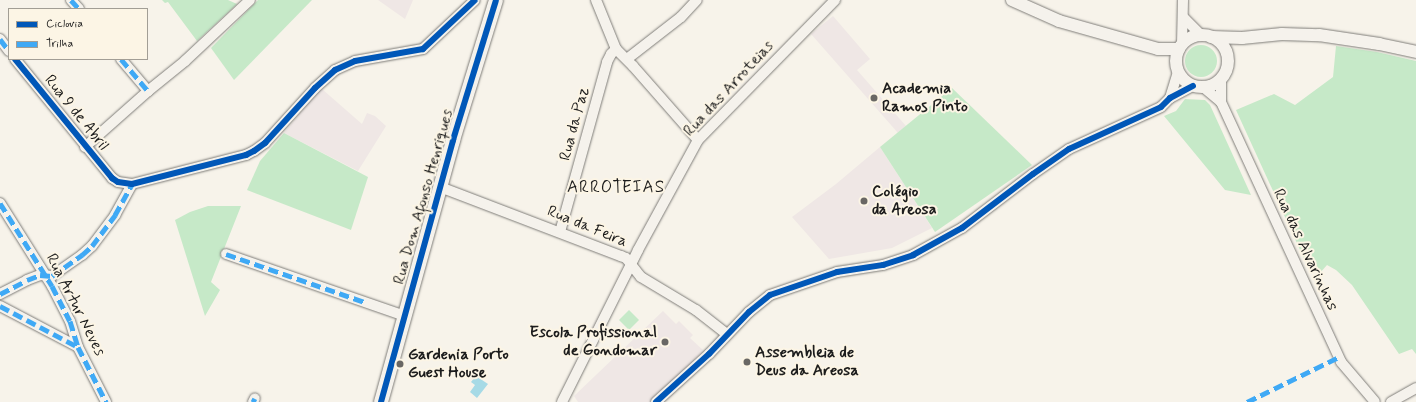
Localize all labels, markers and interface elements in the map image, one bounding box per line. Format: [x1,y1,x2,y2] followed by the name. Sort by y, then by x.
[8,8,148,60] legend
[46,16,83,32] text: Ciclovia
[46,36,73,52] text: Trilha
[681,38,777,140] street label: Rua das Arroteias
[40,71,112,155] street label: Rua 9 de Abril
[882,79,967,117] place label: Academia Ramos Pinto
[556,86,594,162] street label: Rua da Paz
[869,93,879,103] marker: Academia Ramos Pinto
[389,105,459,289] street label: Rua Dom Afonso Henriques
[566,178,666,198] district label: ARROTEIAS
[872,182,937,220] place label: Colégio da Areosa
[1269,188,1341,312] street label: Rua das Alvarinhas
[859,196,869,206] marker: Colégio da Areosa
[545,203,629,251] street label: Rua da Feira
[41,251,109,359] street label: Rua Artur Neves
[529,323,657,361] place label: Escola Profissional de Gondomar
[660,337,670,347] marker: Escola Profissional de Gondomar
[755,343,856,381] place label: Assembleia de Deus da Areosa
[408,345,507,383] place label: Gardenia Porto Guest House
[742,357,752,367] marker: Assembleia de Deus da Areosa
[395,359,405,369] marker: Gardenia Porto Guest House

